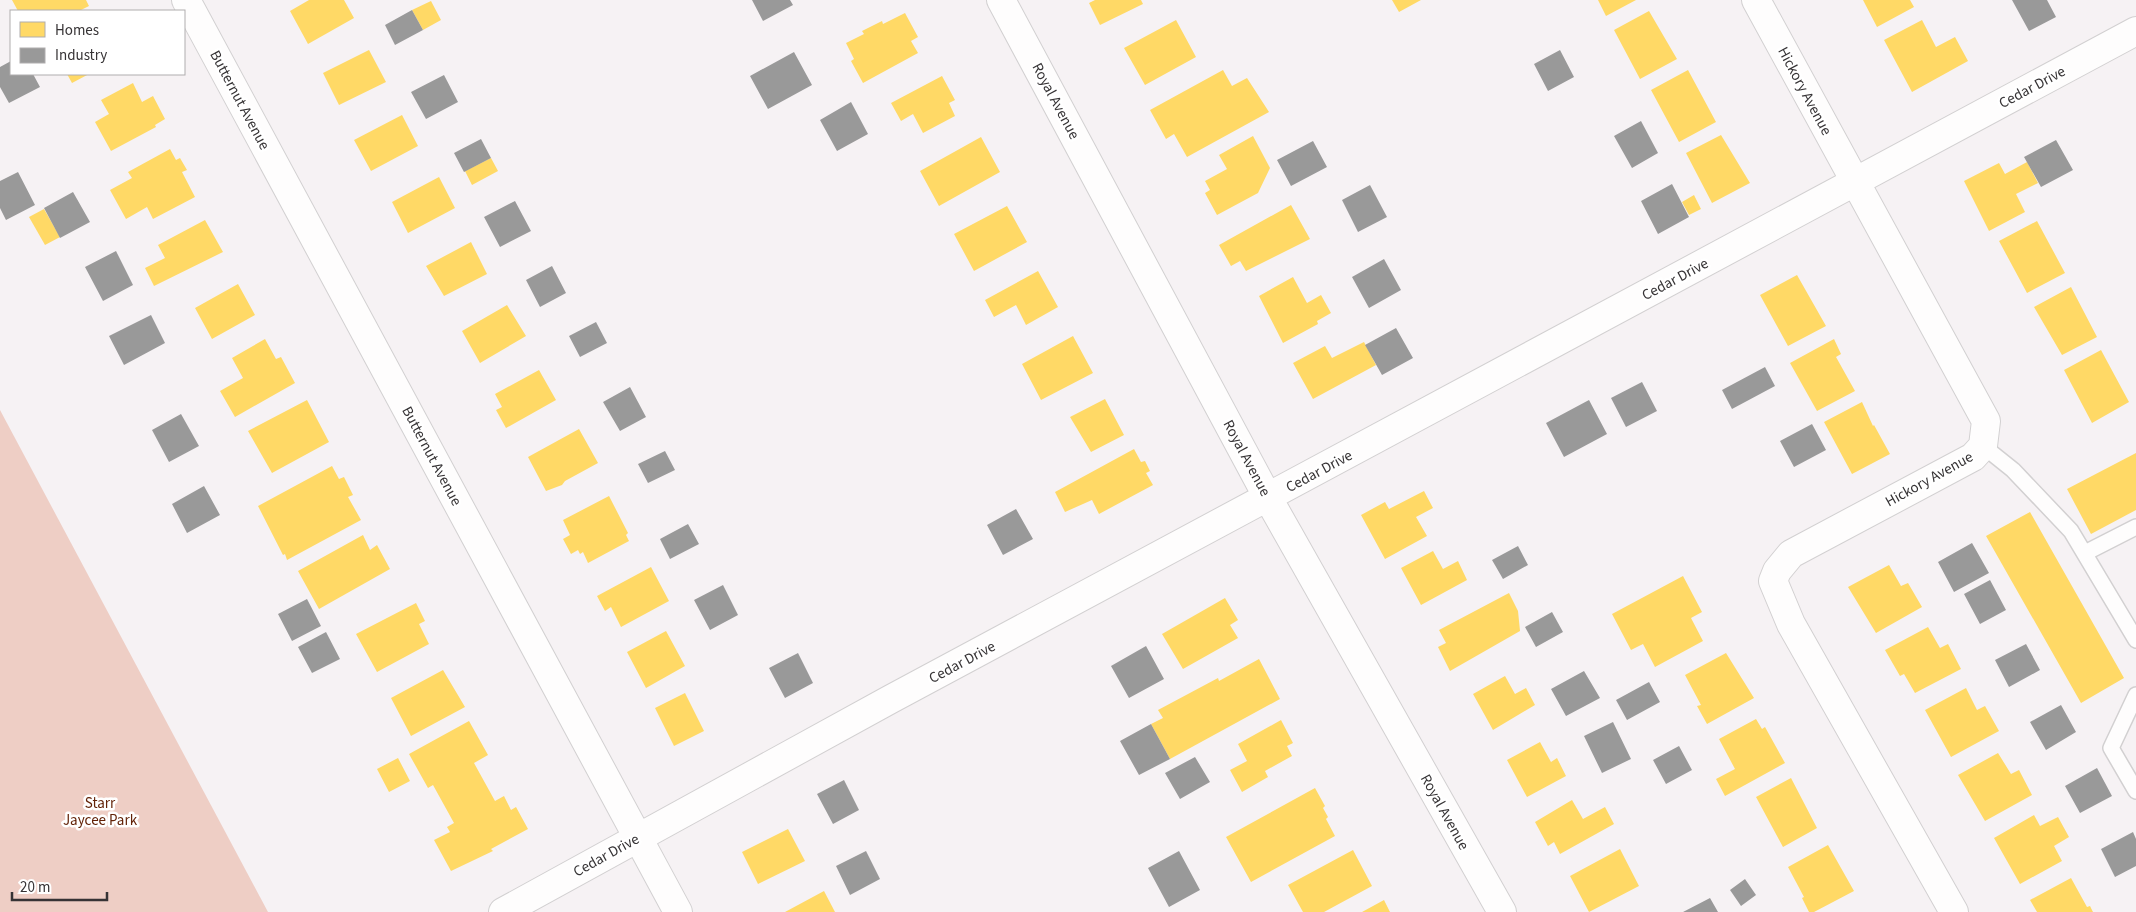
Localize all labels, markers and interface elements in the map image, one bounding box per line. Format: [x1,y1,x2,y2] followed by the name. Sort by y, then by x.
[10,10,185,75] legend
[55,20,99,41] text: Homes
[1772,43,1837,139] street label: Hickory Avenue
[55,45,107,66] text: Industry
[204,47,275,154] street label: Butternut Avenue
[1027,59,1084,143] street label: Royal Avenue
[1995,61,2069,114] street label: Cedar Drive
[1638,253,1712,306] street label: Cedar Drive
[396,403,467,510] street label: Butternut Avenue
[1218,416,1275,500] street label: Royal Avenue
[1282,445,1356,498] street label: Cedar Drive
[1882,447,1977,512] street label: Hickory Avenue
[925,636,999,689] street label: Cedar Drive
[1415,771,1474,854] street label: Royal Avenue
[63,793,138,831] park label: Starr Jaycee Park
[569,829,643,882] street label: Cedar Drive
[12,870,108,902] scale bar
[20,877,50,898] text: 20 m

